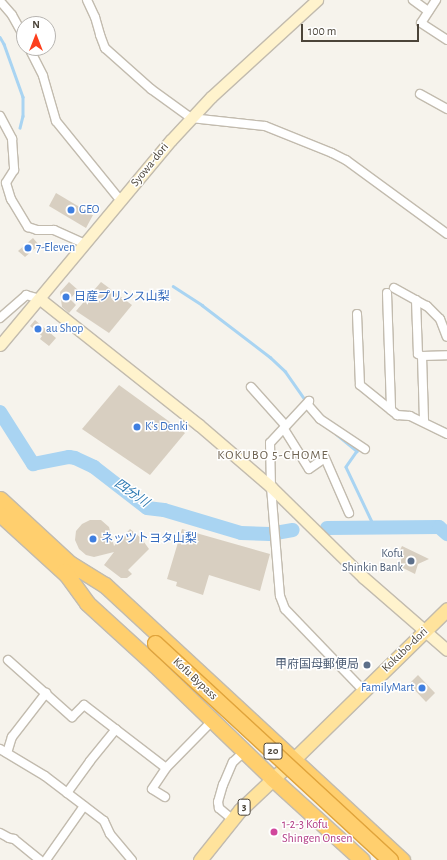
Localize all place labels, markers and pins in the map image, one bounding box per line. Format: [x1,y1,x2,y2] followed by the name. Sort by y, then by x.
[79,203,99,217] place label: GEO
[66,205,76,215] marker: GEO
[36,241,75,255] place label: 7-Eleven
[23,243,33,253] marker: 7-Eleven
[74,290,170,304] place label: 日産プリンス山梨
[61,292,71,302] marker: 日産プリンス山梨
[46,322,83,336] place label: au Shop
[33,324,43,334] marker: au Shop
[145,420,188,434] place label: K's Denki
[132,422,142,432] marker: K's Denki
[101,532,197,546] place label: ネッツトヨタ山梨
[88,534,98,544] marker: ネッツトヨタ山梨
[342,547,403,575] place label: Kofu Shinkin Bank
[406,556,416,566] marker: Kofu Shinkin Bank
[275,658,359,672] place label: 甲府国母郵便局
[362,660,372,670] marker: 甲府国母郵便局
[361,681,414,695] place label: FamilyMart
[417,683,427,693] marker: FamilyMart
[282,818,352,846] place label: 1-2-3 Kofu Shingen Onsen
[269,827,279,837] marker: 1-2-3 Kofu Shingen Onsen

